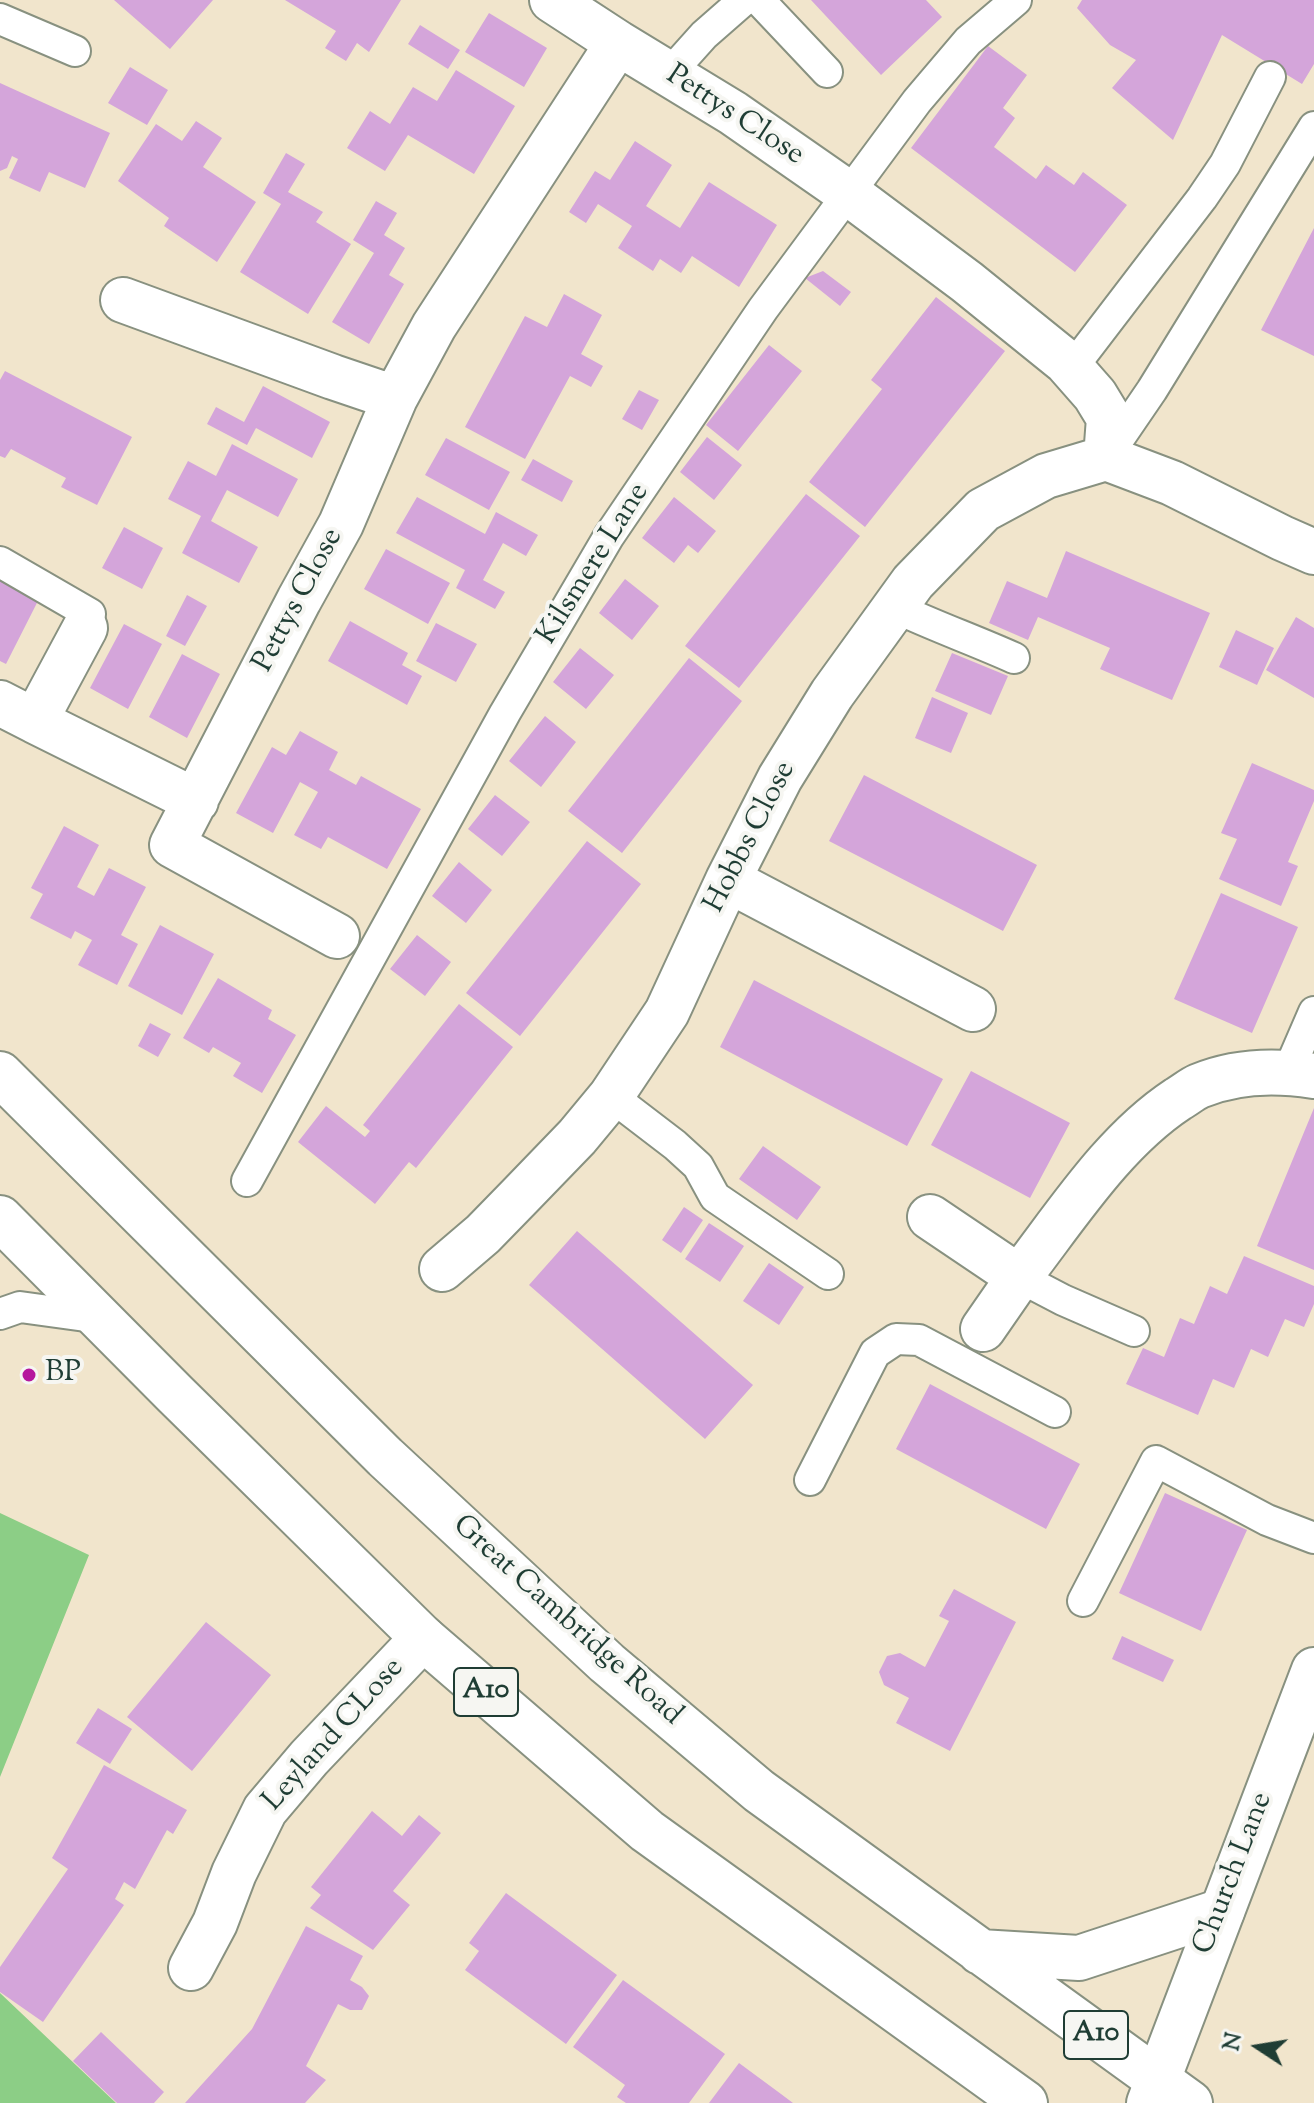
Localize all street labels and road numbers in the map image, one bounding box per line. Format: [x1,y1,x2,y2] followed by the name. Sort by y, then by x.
[658,59,810,175] street label: Pettys Close
[531,478,659,652] street label: Kilsmere Lane
[247,523,353,679] street label: Pettys Close
[699,756,805,920] street label: Hobbs Close
[444,1509,688,1735] street label: Great Cambridge Road
[257,1652,413,1820] street label: Leyland CLose
[454,1668,518,1716] road number: A10
[1188,1788,1282,1960] street label: Church Lane
[1064,2011,1128,2059] road number: A10

